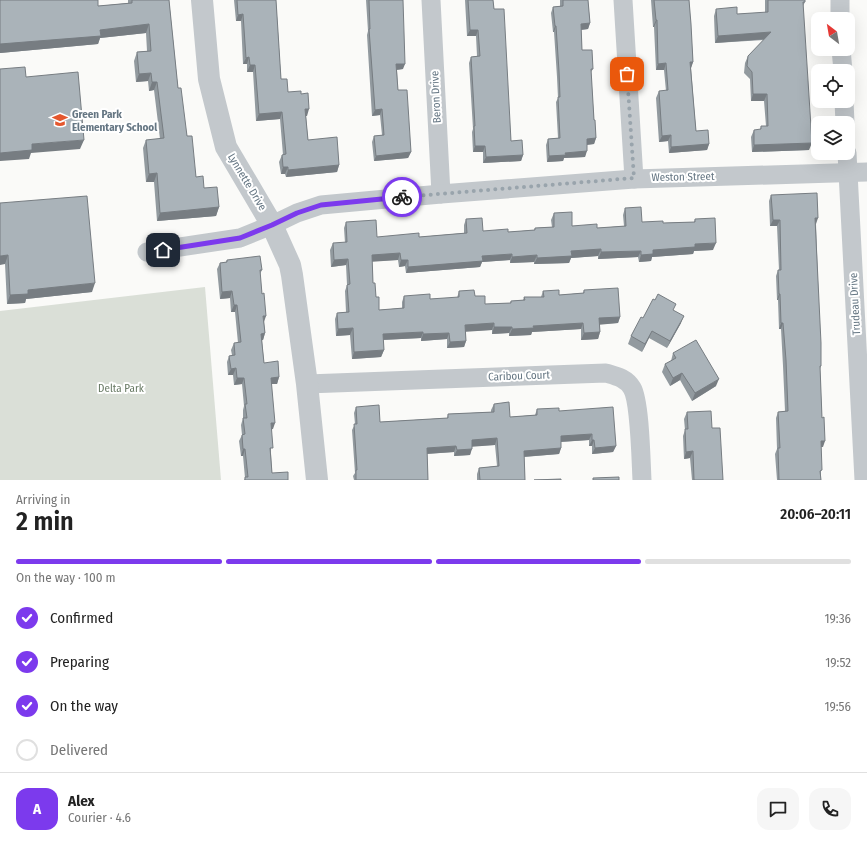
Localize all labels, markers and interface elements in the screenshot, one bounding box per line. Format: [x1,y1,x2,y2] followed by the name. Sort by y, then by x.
[811,12,855,56] north arrow
[811,12,855,160] map controls
[610,57,644,91] pin
[616,63,638,85] icon: bag
[811,64,855,108] button: locate
[428,70,444,124] street label: Beron Drive
[72,108,158,134] place label: Green Park Elementary School
[51,111,69,129] school or university icon: Green Park Elementary School
[811,116,855,160] button: layers
[225,151,269,213] street label: Lynnette Drive
[651,170,715,184] street label: Weston Street
[382,177,422,217] courier
[391,186,413,208] icon: bike
[146,233,180,267] pin
[152,239,174,261] icon: home
[847,272,863,336] street label: Trudeau Drive
[488,368,551,384] street label: Caribou Court
[98,382,145,395] park label: Delta Park
[16,492,70,507] text: Arriving in
[780,505,851,523] text: 20:06–20:11
[16,506,74,537] text: 2 min
[16,570,116,585] text: On the way · 100 m
[16,607,38,629] icon: check
[50,609,113,627] text: Confirmed
[824,611,851,626] text: 19:36
[16,651,38,673] icon: check
[50,653,109,671] text: Preparing
[825,655,851,670] text: 19:52
[16,695,38,717] icon: check
[50,697,118,715] text: On the way
[824,699,851,714] text: 19:56
[50,741,108,759] text: Delivered
[757,788,799,830] button: chat
[809,788,851,830] button: phone
[68,792,95,810] text: Alex
[33,800,41,818] text: A
[68,810,131,825] text: Courier · 4.6

